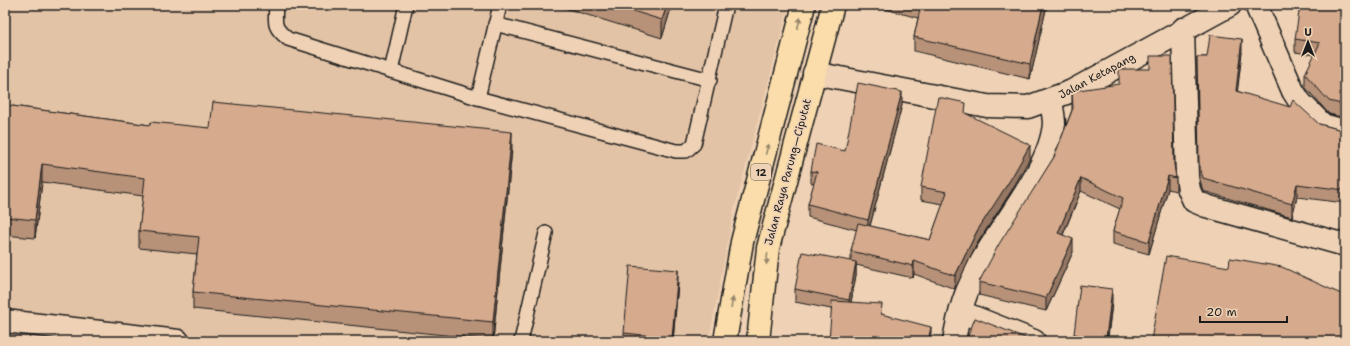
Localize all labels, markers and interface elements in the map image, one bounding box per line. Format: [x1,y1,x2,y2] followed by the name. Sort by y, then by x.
[797,17,803,29] one-way arrow
[1288,22,1328,62] north arrow
[1304,25,1312,40] text: U
[1056,49,1138,102] street label: Jalan Ketapang
[761,97,815,247] street label: Jalan Raya Parung—Ciputat
[764,142,770,155] one-way arrow
[751,164,771,180] road number: 12
[763,253,770,265] one-way arrow
[729,296,735,309] one-way arrow
[1200,298,1287,324] scale bar
[1206,304,1237,320] text: 20 m

